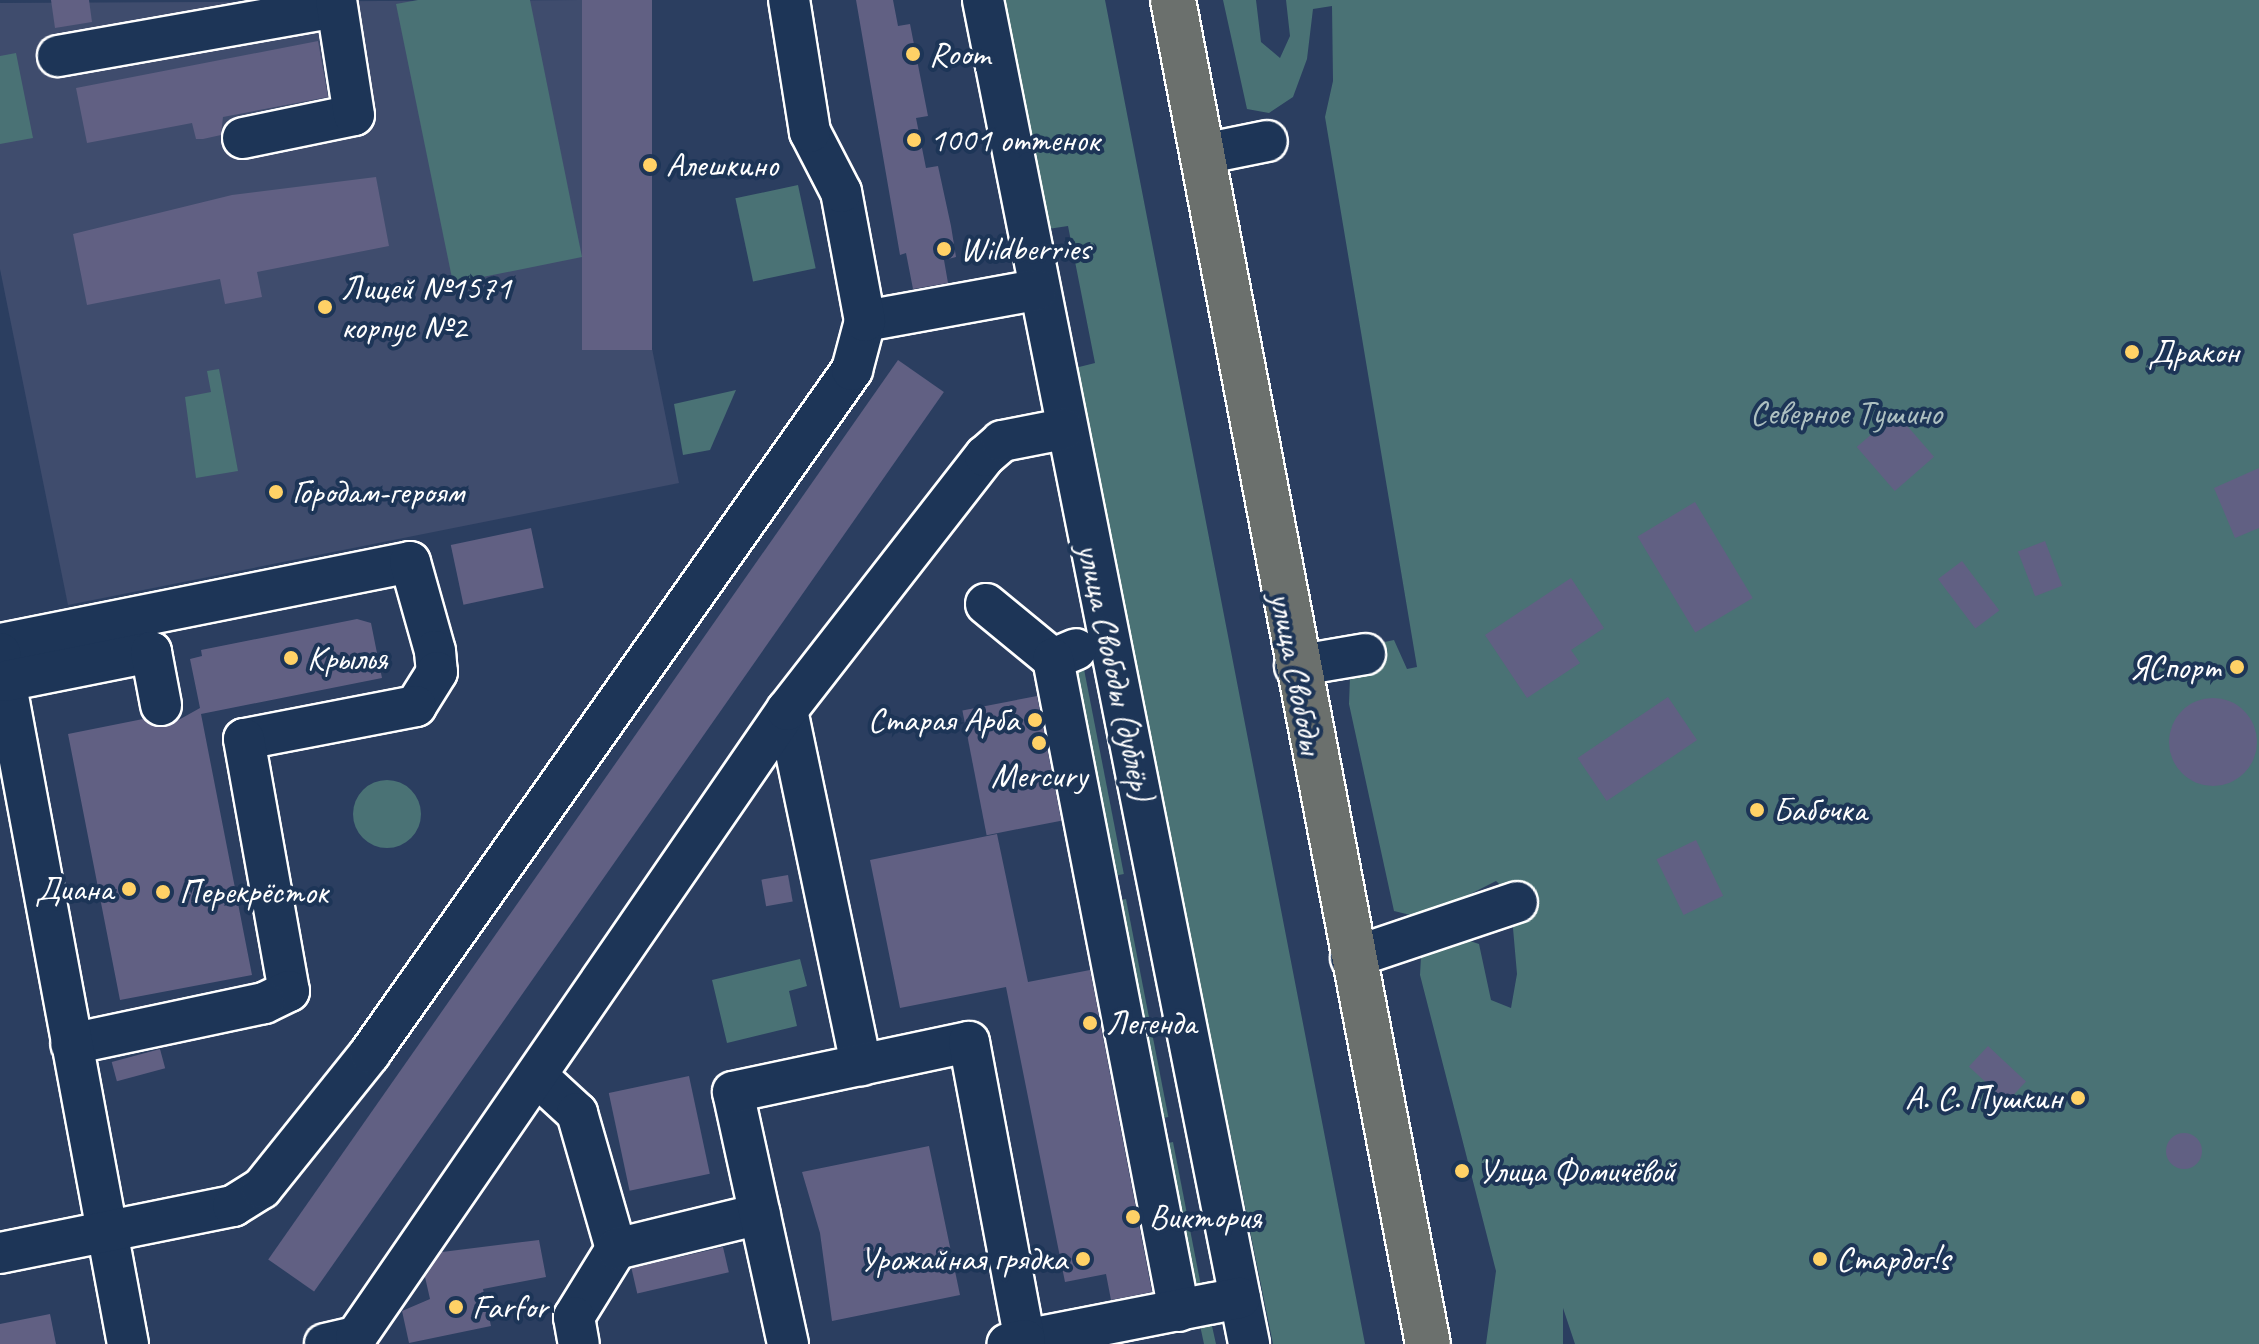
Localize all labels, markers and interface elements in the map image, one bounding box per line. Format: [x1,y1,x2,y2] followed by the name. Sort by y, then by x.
[929,34,990,74] place label: Room
[904,45,922,63] marker: Room
[930,120,1099,160] place label: 1001 оттенок
[905,131,923,149] marker: 1001 оттенок
[666,145,778,185] place label: Алешкино
[641,156,659,174] marker: Алешкино
[960,229,1090,269] place label: Wildberries
[935,240,953,258] marker: Wildberries
[341,267,511,346] place label: Лицей №1571 корпус №2
[316,298,334,316] marker: Лицей №1571 корпус №2
[2148,332,2239,372] place label: Дракон
[2123,343,2141,361] marker: Дракон
[1750,393,1942,433] park label: Северное Тушино
[292,472,464,512] place label: Городам-героям
[267,483,285,501] marker: Городам-героям
[1069,541,1163,803] street label: улица Свободы (дублёр)
[1262,590,1332,756] street label: улица Свободы
[307,638,387,678] place label: Крылья
[2129,647,2221,687] place label: ЯСпорт
[282,649,300,667] marker: Крылья
[2228,658,2246,676] marker: ЯСпорт
[869,700,1019,740] place label: Старая Арба
[1026,711,1044,729] marker: Старая Арба
[1030,734,1048,752] marker: Mercury
[991,756,1087,796] place label: Mercury
[1773,790,1866,830] place label: Бабочка
[1748,801,1766,819] marker: Бабочка
[35,869,113,909] place label: Диана
[179,872,328,912] place label: Перекрёсток
[120,880,138,898] marker: Диана
[154,883,172,901] marker: Перекрёсток
[1106,1003,1196,1043] place label: Легенда
[1081,1014,1099,1032] marker: Легенда
[1905,1078,2062,1118] place label: А. С. Пушкин
[2069,1089,2087,1107] marker: А. С. Пушкин
[1478,1151,1679,1191] place label: Улица Фомичёвой
[1453,1162,1471,1180] marker: Улица Фомичёвой
[1149,1197,1262,1237] place label: Виктория
[1124,1208,1142,1226] marker: Виктория
[861,1239,1067,1279] place label: Урожайная грядка
[1836,1239,1950,1279] place label: Стардог!s
[1074,1250,1092,1268] marker: Урожайная грядка
[1811,1250,1829,1268] marker: Стардог!s
[472,1287,548,1327] place label: Farfor
[447,1298,465,1316] marker: Farfor

